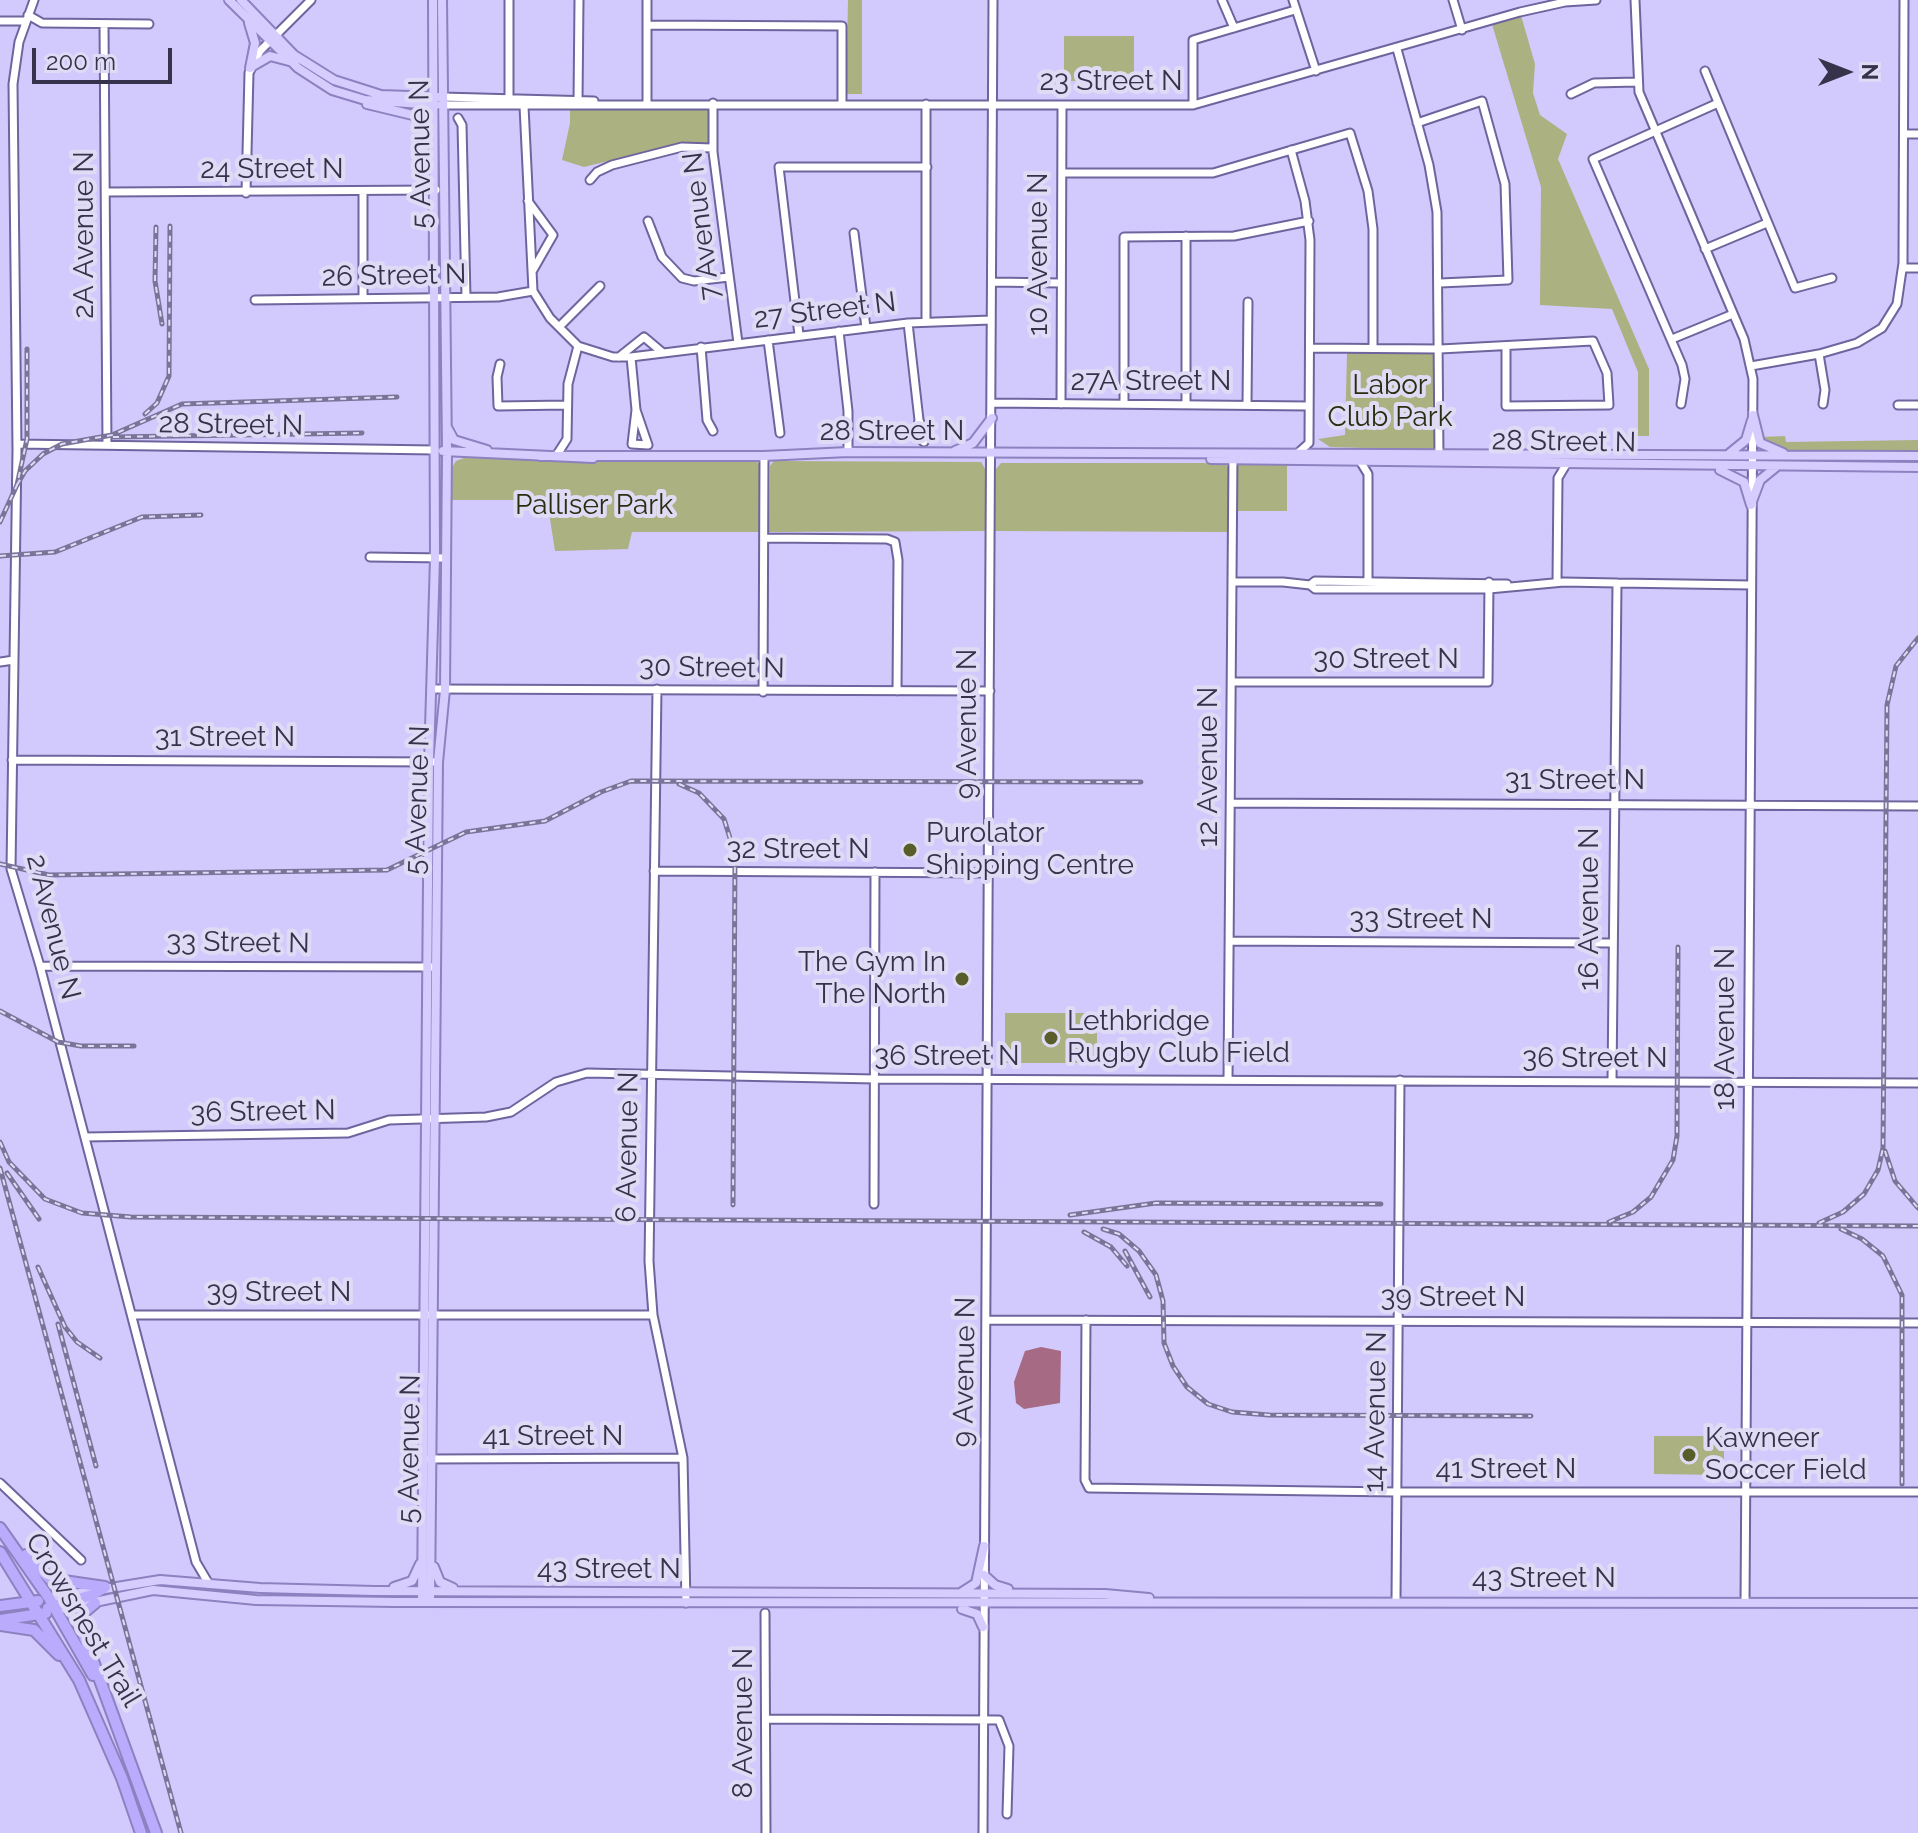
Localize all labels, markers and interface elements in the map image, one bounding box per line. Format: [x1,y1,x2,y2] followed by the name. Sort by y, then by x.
[36,32,176,82] scale bar
[1806,32,1886,112] north arrow
[46,47,116,76] text: 200 m
[1857,64,1883,80] text: N
[1039,65,1183,99] street label: 23 Street N
[403,79,439,229] street label: 5 Avenue N
[676,150,728,302] street label: 7 Avenue N
[68,151,102,319] street label: 2A Avenue N
[200,153,344,187] street label: 24 Street N
[1022,172,1056,336] street label: 10 Avenue N
[321,258,467,294] street label: 26 Street N
[752,286,898,336] street label: 27 Street N
[1071,365,1231,399] street label: 27A Street N
[1327,369,1453,435] park label: Labor Club Park
[158,407,304,443] street label: 28 Street N
[820,415,964,449] street label: 28 Street N
[1491,424,1637,460] street label: 28 Street N
[515,489,673,523] park label: Palliser Park
[1313,643,1459,677] street label: 30 Street N
[951,649,985,799] street label: 9 Avenue N
[639,650,785,686] street label: 30 Street N
[1192,687,1226,847] street label: 12 Avenue N
[155,721,295,755] street label: 31 Street N
[399,725,437,875] street label: 5 Avenue N
[1505,764,1645,798] street label: 31 Street N
[926,817,1134,883] place label: Purolator Shipping Centre
[1573,827,1607,991] street label: 16 Avenue N
[726,833,870,867] street label: 32 Street N
[901,841,919,859] marker: Purolator Shipping Centre
[19,851,87,1003] street label: 2 Avenue N
[1349,903,1493,937] street label: 33 Street N
[166,925,310,961] street label: 33 Street N
[798,946,946,1012] place label: The Gym In The North
[1709,948,1743,1110] street label: 18 Avenue N
[953,970,971,988] marker: The Gym In The North
[1067,1005,1290,1071] place label: Lethbridge Rugby Club Field
[1042,1029,1060,1047] marker: Lethbridge Rugby Club Field
[874,1040,1020,1074] street label: 36 Street N
[1522,1042,1668,1076] street label: 36 Street N
[610,1071,646,1223] street label: 6 Avenue N
[190,1094,336,1130] street label: 36 Street N
[207,1276,351,1310] street label: 39 Street N
[1381,1281,1525,1315] street label: 39 Street N
[947,1296,983,1448] street label: 9 Avenue N
[1358,1331,1394,1493] street label: 14 Avenue N
[392,1374,428,1524] street label: 5 Avenue N
[483,1420,623,1454] street label: 41 Street N
[1705,1422,1867,1488] place label: Kawneer Soccer Field
[1680,1446,1698,1464] marker: Kawneer Soccer Field
[1436,1453,1576,1487] street label: 41 Street N
[18,1527,148,1713] street label: Crowsnest Trail
[537,1553,681,1587] street label: 43 Street N
[1472,1562,1616,1596] street label: 43 Street N
[727,1648,761,1798] street label: 8 Avenue N

